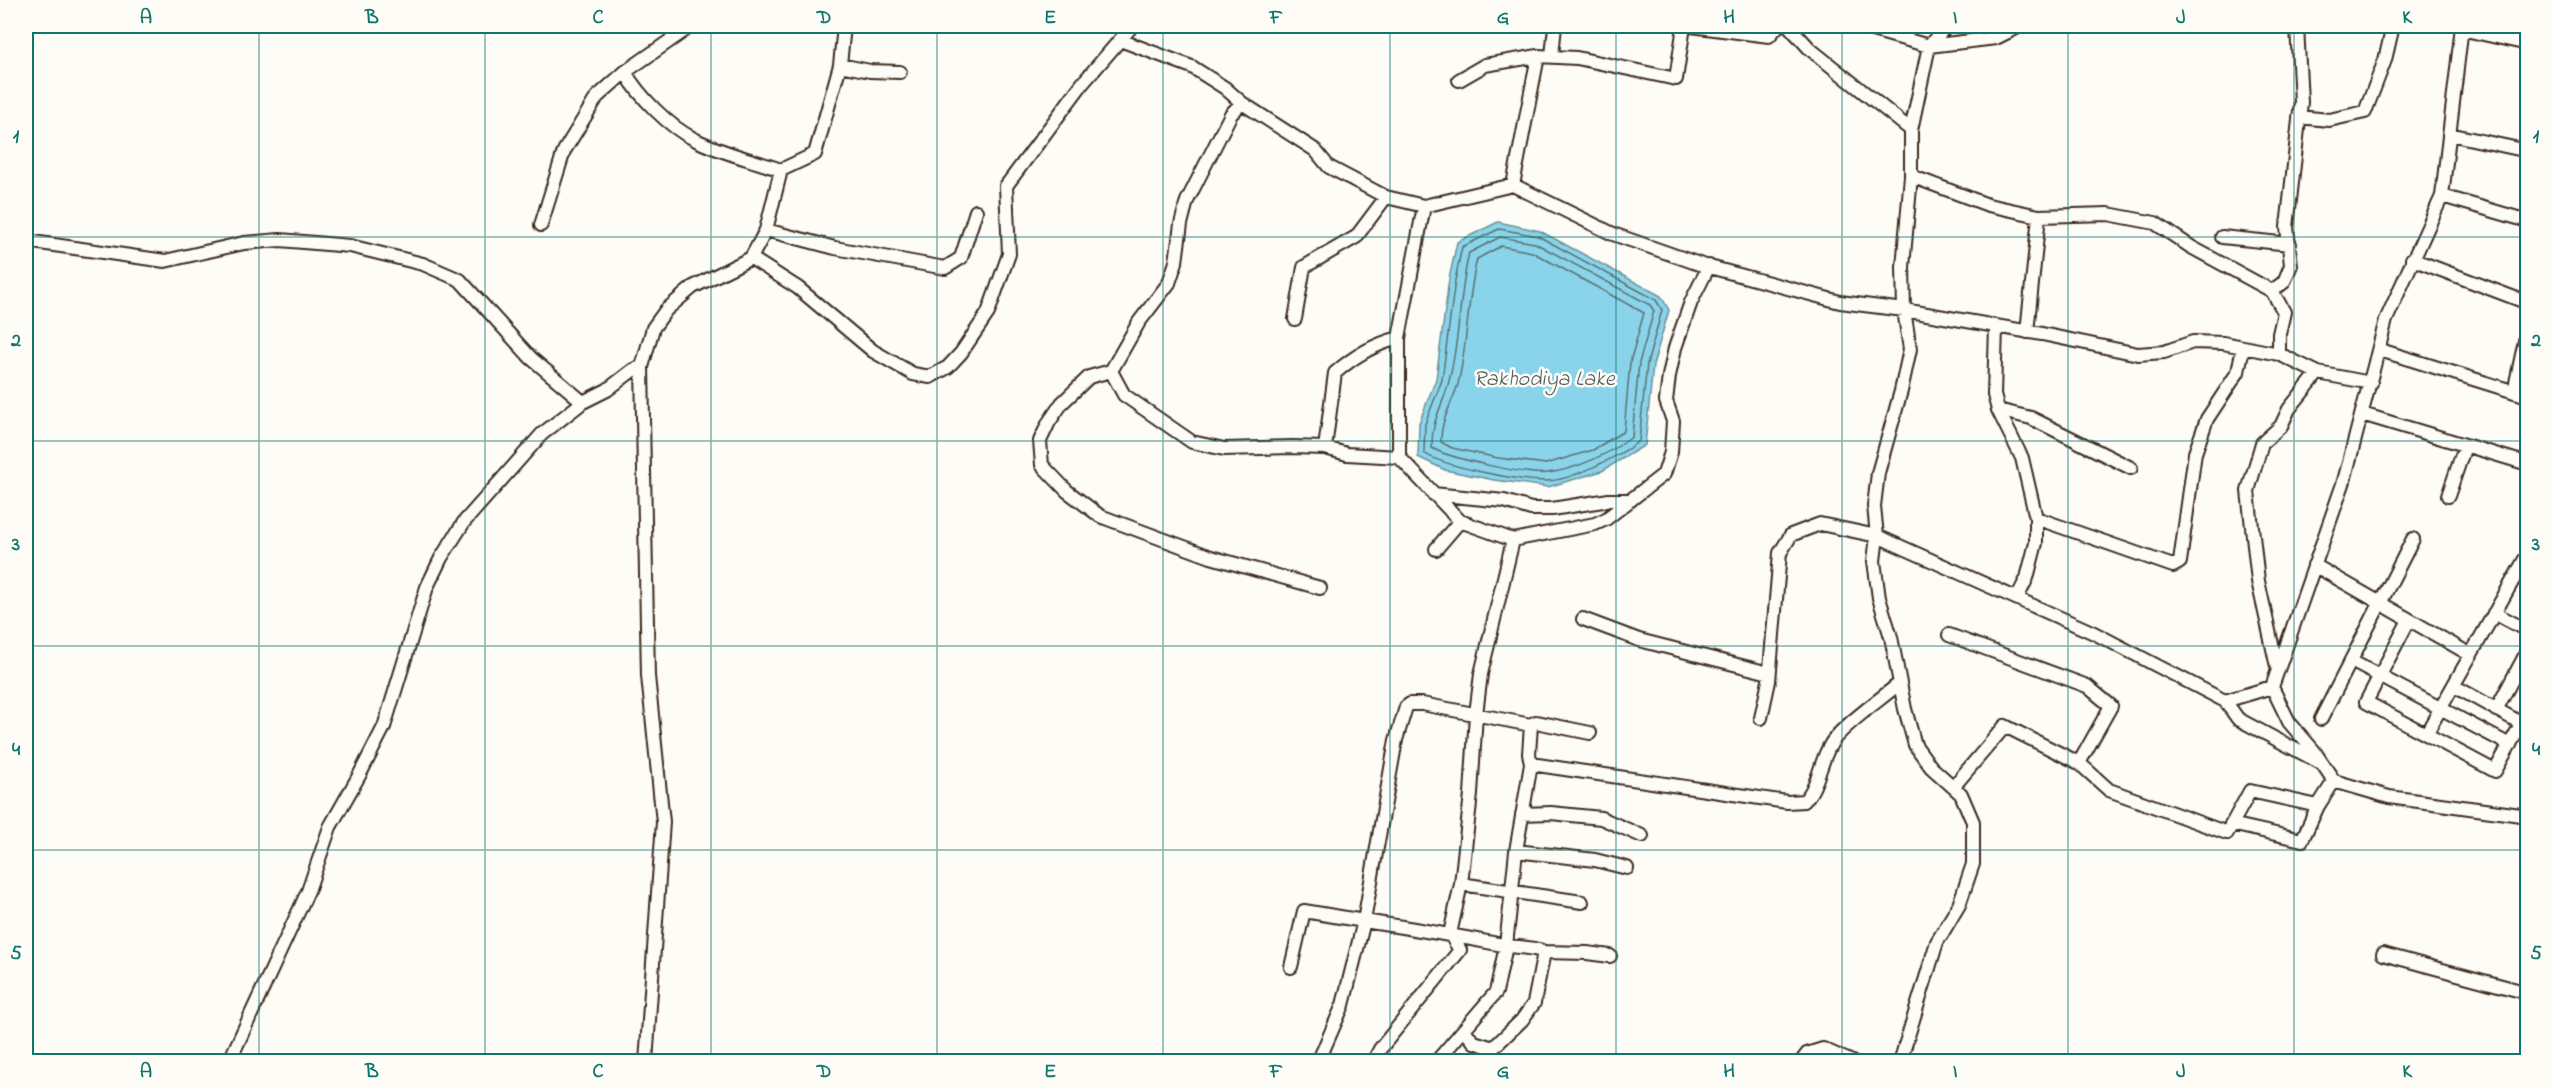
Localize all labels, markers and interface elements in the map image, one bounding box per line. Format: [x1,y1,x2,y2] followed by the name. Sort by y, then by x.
[140,4,152,33] text: A
[364,4,379,33] text: B
[593,4,604,33] text: C
[816,4,831,33] text: D
[1044,4,1056,33] text: E
[1269,4,1283,33] text: F
[1497,4,1510,33] text: G
[1723,4,1735,33] text: H
[1953,4,1958,33] text: I
[2176,4,2186,33] text: J
[2402,4,2413,33] text: K
[13,123,20,152] text: 1
[2533,123,2540,152] text: 1
[10,327,21,356] text: 2
[2530,327,2541,356] text: 2
[1473,364,1616,396] water label: Rakhodiya Lake
[11,531,20,560] text: 3
[2531,531,2540,560] text: 3
[12,736,21,765] text: 4
[2532,736,2541,765] text: 4
[10,940,22,969] text: 5
[2530,940,2542,969] text: 5
[140,1058,152,1087] text: A
[364,1058,379,1087] text: B
[593,1058,604,1087] text: C
[816,1058,831,1087] text: D
[1044,1058,1056,1087] text: E
[1269,1058,1283,1087] text: F
[1497,1058,1510,1087] text: G
[1723,1058,1735,1087] text: H
[1953,1058,1958,1087] text: I
[2176,1058,2186,1087] text: J
[2402,1058,2413,1087] text: K

